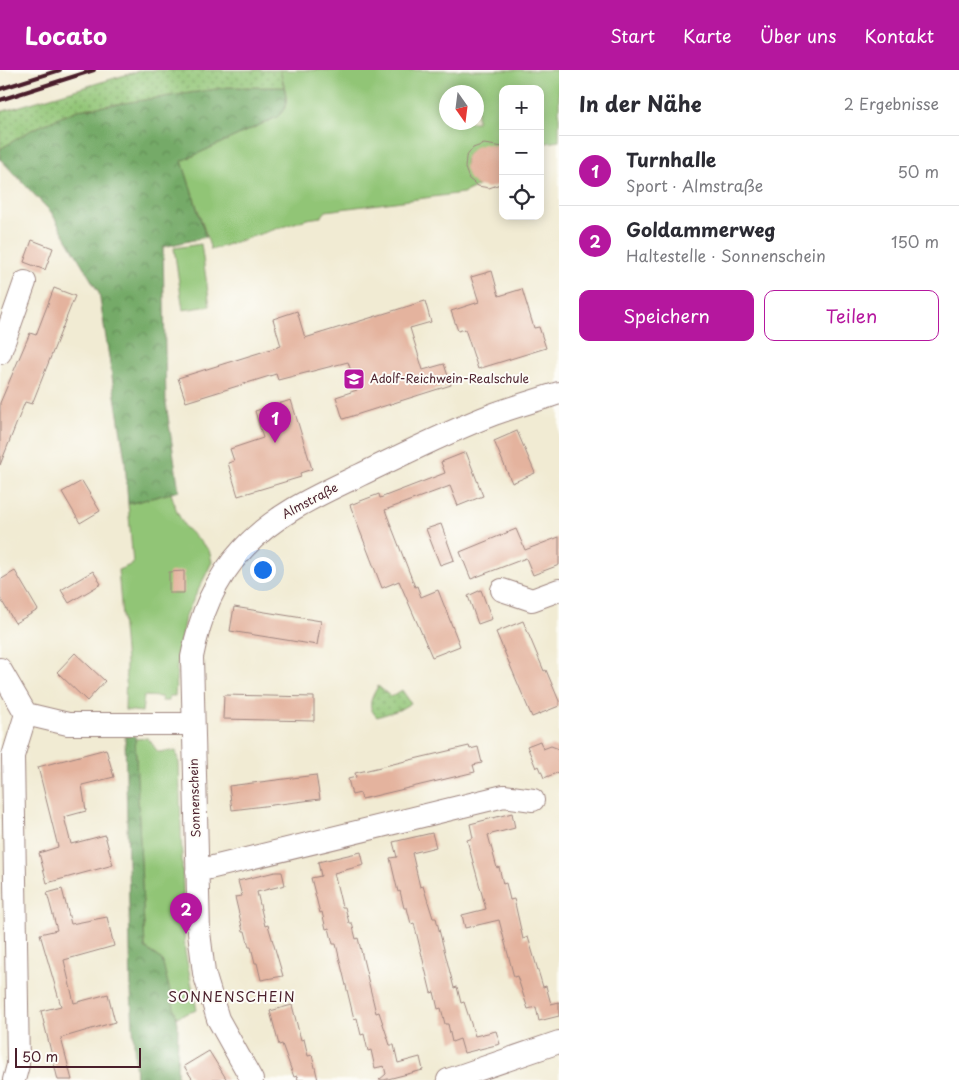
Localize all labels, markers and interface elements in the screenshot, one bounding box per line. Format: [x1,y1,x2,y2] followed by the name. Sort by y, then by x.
[25,17,107,53] text: Locato
[610,22,655,49] text: Start
[683,22,732,49] text: Karte
[760,22,836,49] text: Über uns
[864,22,934,49] text: Kontakt
[439,85,484,130] north arrow
[499,85,544,220] map controls
[499,85,544,130] button: +
[579,87,701,119] text: In der Nähe
[844,91,939,115] text: 2 Ergebnisse
[499,130,544,175] button: −
[626,145,716,173] text: Turnhalle
[591,159,599,183] text: 1
[898,159,939,183] text: 50 m
[626,173,763,197] text: Sport · Almstraße
[499,175,544,220] button: locate
[626,215,776,243] text: Goldammerweg
[589,229,601,253] text: 2
[891,229,939,253] text: 150 m
[626,243,826,267] text: Haltestelle · Sonnenschein
[579,290,754,341] button: Speichern
[764,290,939,341] button: Teilen
[342,367,366,391] school or university icon: Adolf-Reichwein-Realschule
[370,369,530,387] place label: Adolf-Reichwein-Realschule
[259,402,291,443] pin: 1
[278,478,341,522] street label: Almstraße
[250,557,276,583] your location
[184,758,204,838] street label: Sonnenschein
[170,893,202,934] pin: 2
[168,986,296,1007] district label: SONNENSCHEIN
[15,1045,141,1068] scale bar
[22,1046,58,1067] text: 50 m

